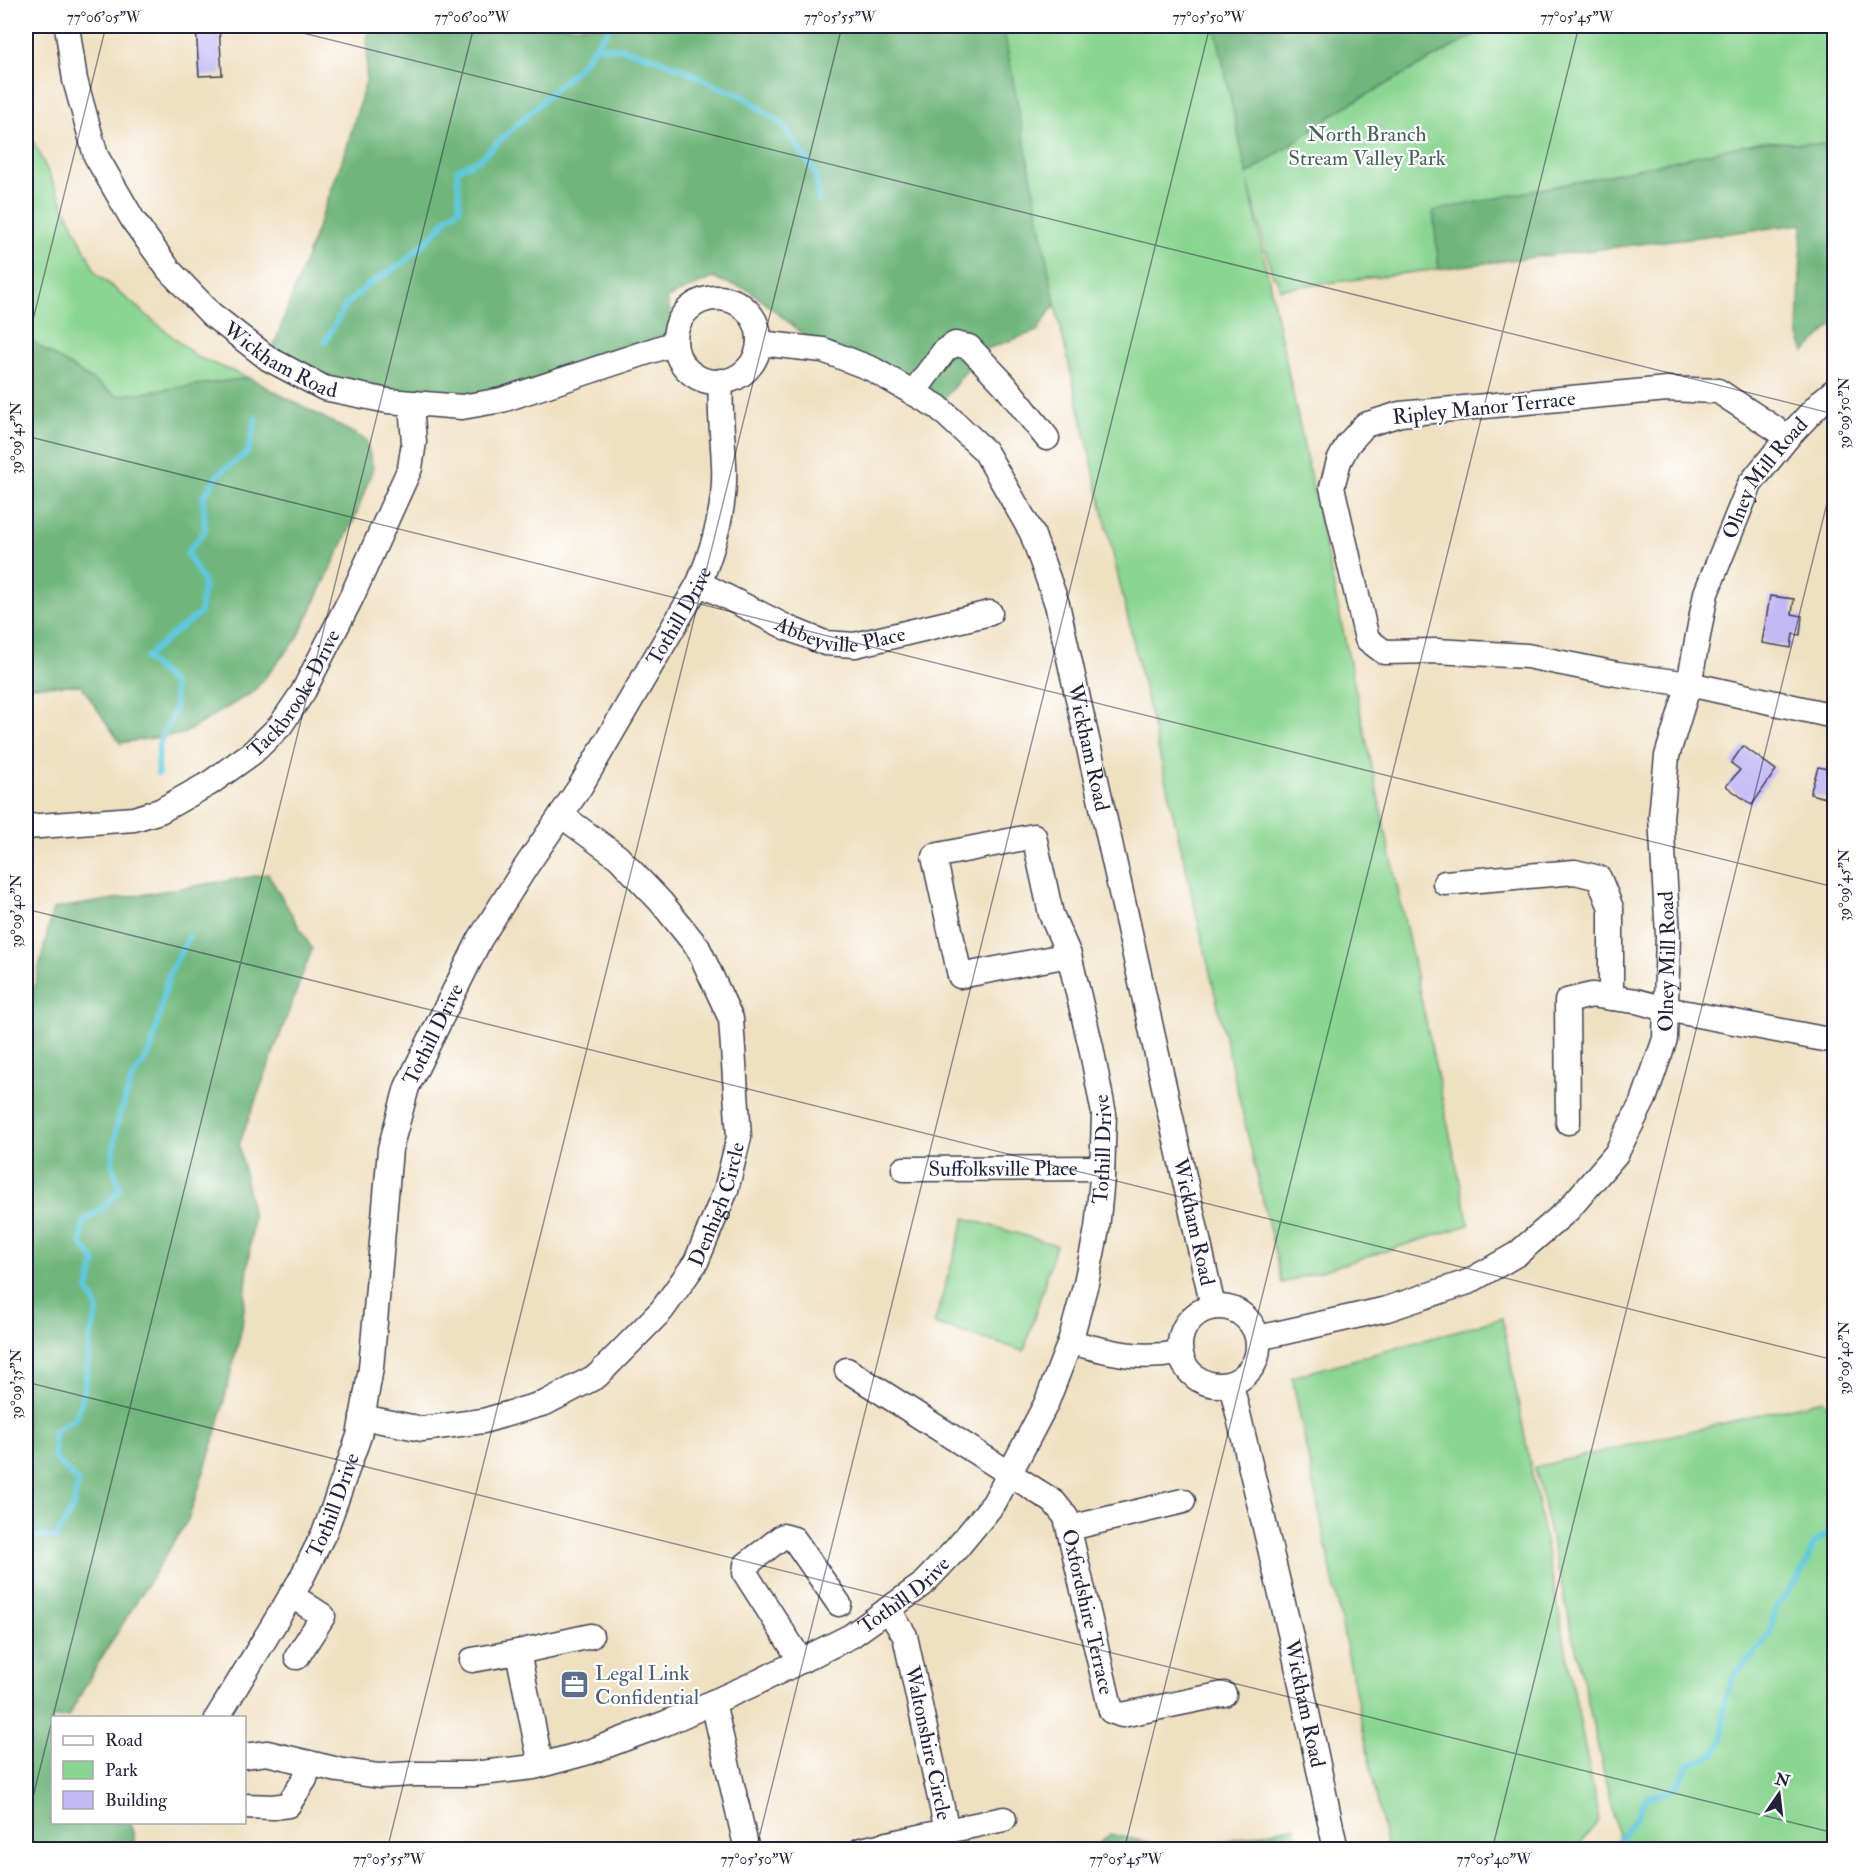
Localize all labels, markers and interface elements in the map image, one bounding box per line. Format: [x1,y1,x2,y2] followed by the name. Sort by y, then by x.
[67,8,142,27] text: 77°06'05"W
[434,8,510,27] text: 77°06'00"W
[804,8,877,27] text: 77°05'55"W
[1172,8,1246,27] text: 77°05'50"W
[1540,8,1615,27] text: 77°05'45"W
[1288,121,1446,172] park label: North Branch Stream Valley Park
[217,315,340,404] street label: Wickham Road
[1835,376,1854,449] text: 39°09'50"N
[1391,385,1577,431] street label: Ripley Manor Terrace
[7,401,26,474] text: 39°09'45"N
[1716,411,1814,543] street label: Olney Mill Road
[640,563,718,670] street label: Tothill Drive
[770,610,908,659] street label: Abbeyville Place
[242,625,346,764] street label: Tackbrooke Drive
[1061,680,1116,814] street label: Wickham Road
[1835,848,1854,921] text: 39°09'45"N
[7,874,26,948] text: 39°09'40"N
[1652,890,1681,1032] street label: Olney Mill Road
[397,979,470,1089] street label: Tothill Drive
[1086,1092,1118,1205] street label: Tothill Drive
[682,1139,751,1270] street label: Denhigh Circle
[928,1155,1078,1182] street label: Suffolksville Place
[1167,1155,1221,1289] street label: Wickham Road
[1835,1321,1854,1395] text: 39°09'40"N
[7,1348,26,1419] text: 39°09'35"N
[300,1449,365,1562] street label: Tothill Drive
[1056,1526,1120,1697] street label: Oxfordshire Terrace
[853,1550,956,1640] street label: Tothill Drive
[1278,1636,1332,1770] street label: Wickham Road
[595,1660,700,1711] place label: Legal Link Confidential
[898,1662,958,1823] street label: Waltonshire Circle
[558,1669,590,1701] office icon: Legal Link Confidential
[51,1716,246,1824] legend
[105,1729,143,1752] text: Road
[105,1759,138,1782] text: Park
[1749,1764,1809,1824] north arrow
[1772,1769,1792,1792] text: N
[105,1789,168,1812] text: Building
[353,1850,426,1869] text: 77°05'55"W
[720,1850,794,1869] text: 77°05'50"W
[1089,1850,1164,1869] text: 77°05'45"W
[1457,1850,1532,1869] text: 77°05'40"W

